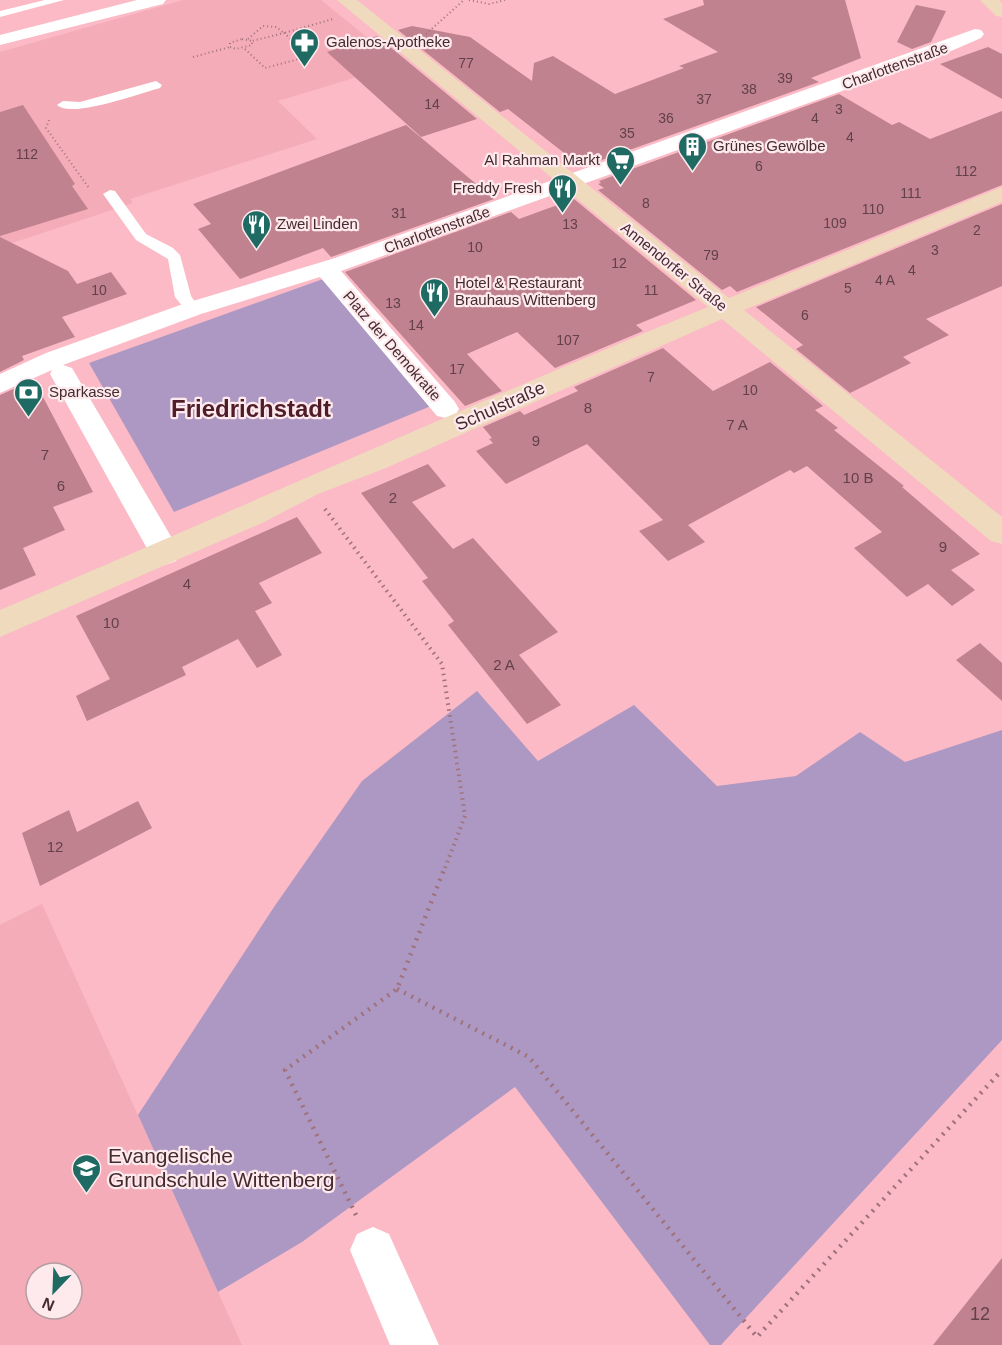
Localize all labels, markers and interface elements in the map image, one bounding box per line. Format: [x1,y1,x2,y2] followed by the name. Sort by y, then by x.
[289,26,321,68] pharmacy icon: Galenos-Apotheke
[326,33,450,50] place label: Galenos-Apotheke
[839,38,950,93] street label: Charlottenstraße
[458,55,474,71] house number: 77
[777,70,793,86] house number: 39
[741,81,757,97] house number: 38
[696,91,712,107] house number: 37
[424,96,440,112] house number: 14
[835,101,843,117] house number: 3
[658,110,674,126] house number: 36
[811,110,819,126] house number: 4
[619,125,635,141] house number: 35
[846,129,854,145] house number: 4
[676,130,708,172] building icon: Grünes Gewölbe
[713,137,826,154] place label: Grünes Gewölbe
[605,144,637,186] supermarket icon: Al Rahman Markt
[16,146,38,162] house number: 112
[484,151,601,168] place label: Al Rahman Markt
[755,158,763,174] house number: 6
[955,163,977,179] house number: 112
[547,172,579,214] restaurant icon: Freddy Fresh
[453,179,542,196] place label: Freddy Fresh
[900,185,922,201] house number: 111
[642,195,650,211] house number: 8
[862,201,884,217] house number: 110
[381,202,492,257] street label: Charlottenstraße
[391,205,407,221] house number: 31
[240,208,272,250] restaurant icon: Zwei Linden
[277,215,358,232] place label: Zwei Linden
[823,215,847,231] house number: 109
[562,216,578,232] house number: 13
[618,219,731,315] street label: Annendorfer Straße
[973,222,981,238] house number: 2
[467,239,483,255] house number: 10
[931,242,939,258] house number: 3
[703,247,719,263] house number: 79
[611,255,627,271] house number: 12
[908,262,916,278] house number: 4
[875,272,896,288] house number: 4 A
[455,274,596,308] place label: Hotel & Restaurant Brauhaus Wittenberg
[418,276,450,318] restaurant icon: Hotel & Restaurant Brauhaus Wittenberg
[844,280,852,296] house number: 5
[91,282,107,298] house number: 10
[644,282,658,298] house number: 11
[340,287,445,404] street label: Platz der Demokratie
[385,295,401,311] house number: 13
[801,307,809,323] house number: 6
[408,317,424,333] house number: 14
[556,332,580,348] house number: 107
[449,361,465,377] house number: 17
[647,369,655,385] house number: 7
[12,376,44,418] bank icon: Sparkasse
[452,377,548,435] street label: Schulstraße
[742,382,758,398] house number: 10
[49,383,120,400] place label: Sparkasse
[171,395,331,422] district label: Friedrichstadt
[584,399,592,416] house number: 8
[726,416,748,433] house number: 7 A
[532,432,540,449] house number: 9
[41,446,49,463] house number: 7
[843,469,873,486] house number: 10 B
[57,477,65,494] house number: 6
[389,489,397,506] house number: 2
[939,538,947,555] house number: 9
[183,575,191,592] house number: 4
[103,614,119,631] house number: 10
[493,656,515,673] house number: 2 A
[47,838,63,855] house number: 12
[108,1144,334,1191] place label: Evangelische Grundschule Wittenberg
[71,1152,103,1194] school or university icon: Evangelische Grundschule Wittenberg
[24,1261,84,1321] north arrow
[40,1294,57,1314] text: N
[970,1304,990,1324] house number: 12

